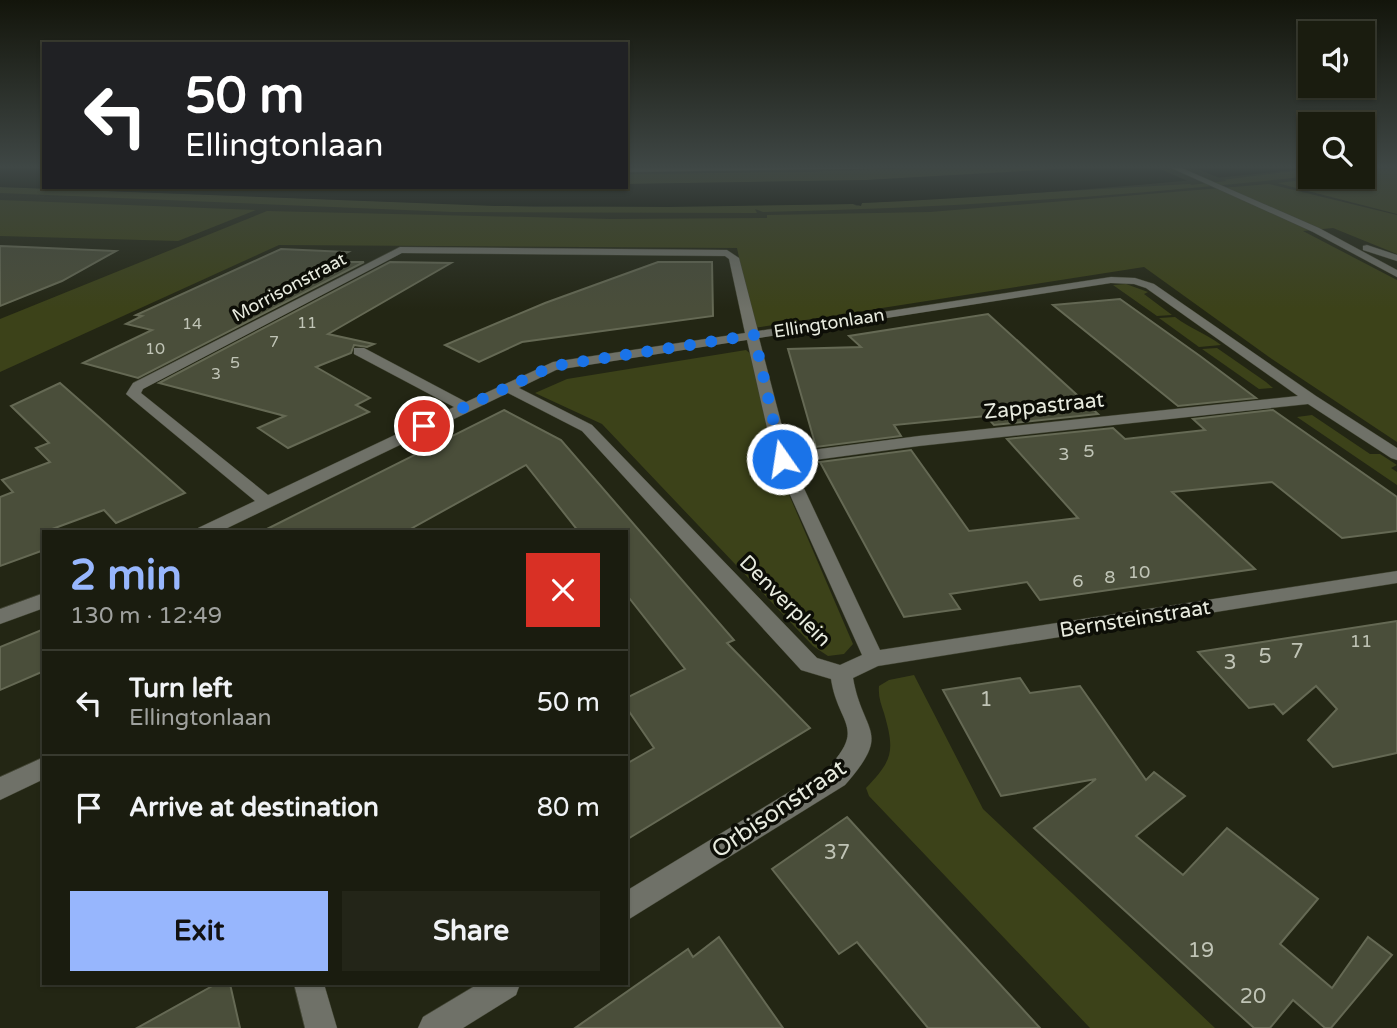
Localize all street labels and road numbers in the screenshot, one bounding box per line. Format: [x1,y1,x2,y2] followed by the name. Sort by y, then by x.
[228,248,350,326] street label: Morrisonstraat
[772,303,886,343] street label: Ellingtonlaan
[983,387,1105,425] street label: Zappastraat
[734,550,836,652] street label: Denverplein
[1058,595,1212,643] street label: Bernsteinstraat
[706,753,852,865] street label: Orbisonstraat

